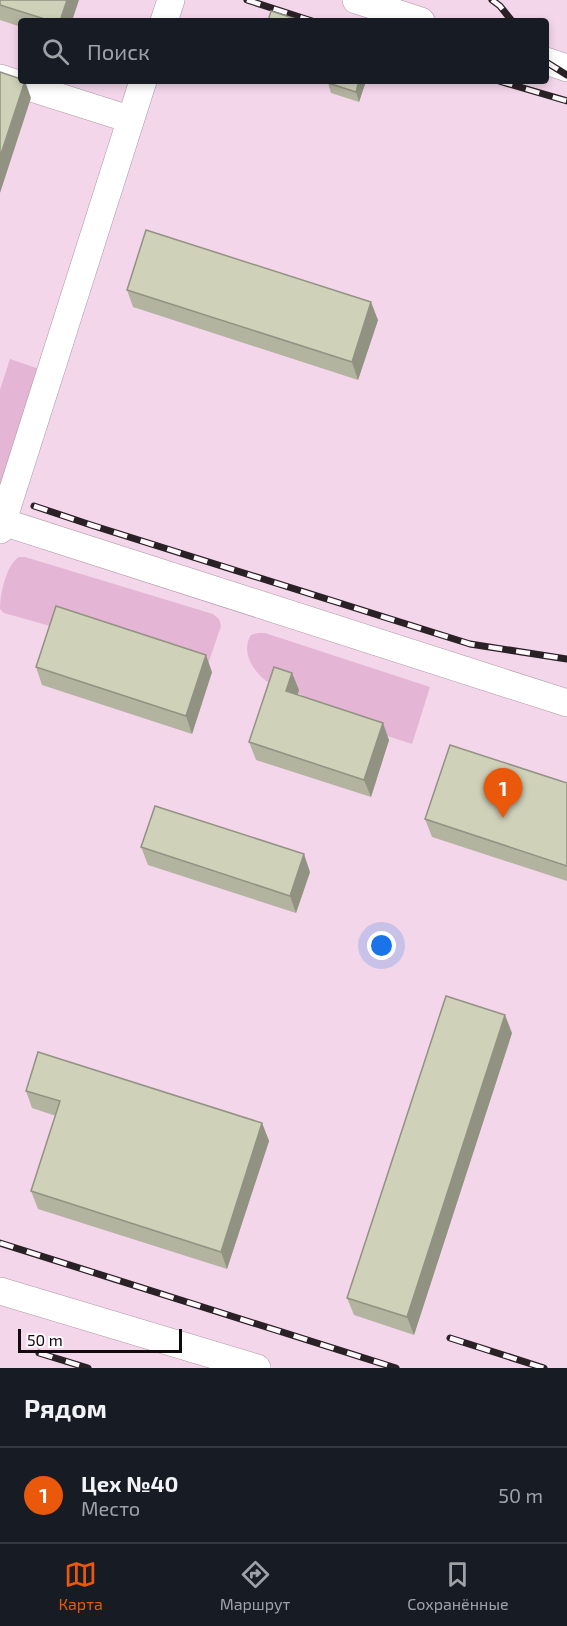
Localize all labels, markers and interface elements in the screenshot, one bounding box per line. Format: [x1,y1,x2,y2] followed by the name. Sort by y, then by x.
[18,18,549,84] search box
[39,35,72,68] icon: search
[87,38,150,64] text: Поиск
[484,768,522,818] pin: 1
[367,931,396,960] your location
[18,1326,182,1354] scale bar
[27,1330,63,1349] text: 50 m
[24,1392,107,1423] text: Рядом
[81,1470,178,1496] text: Цех №40
[39,1483,48,1507] text: 1
[498,1483,543,1507] text: 50 m
[81,1496,140,1520] text: Место
[58,1558,103,1613] tab: Карта
[220,1558,290,1613] tab: Маршрут
[407,1558,509,1613] tab: Сохранённые

